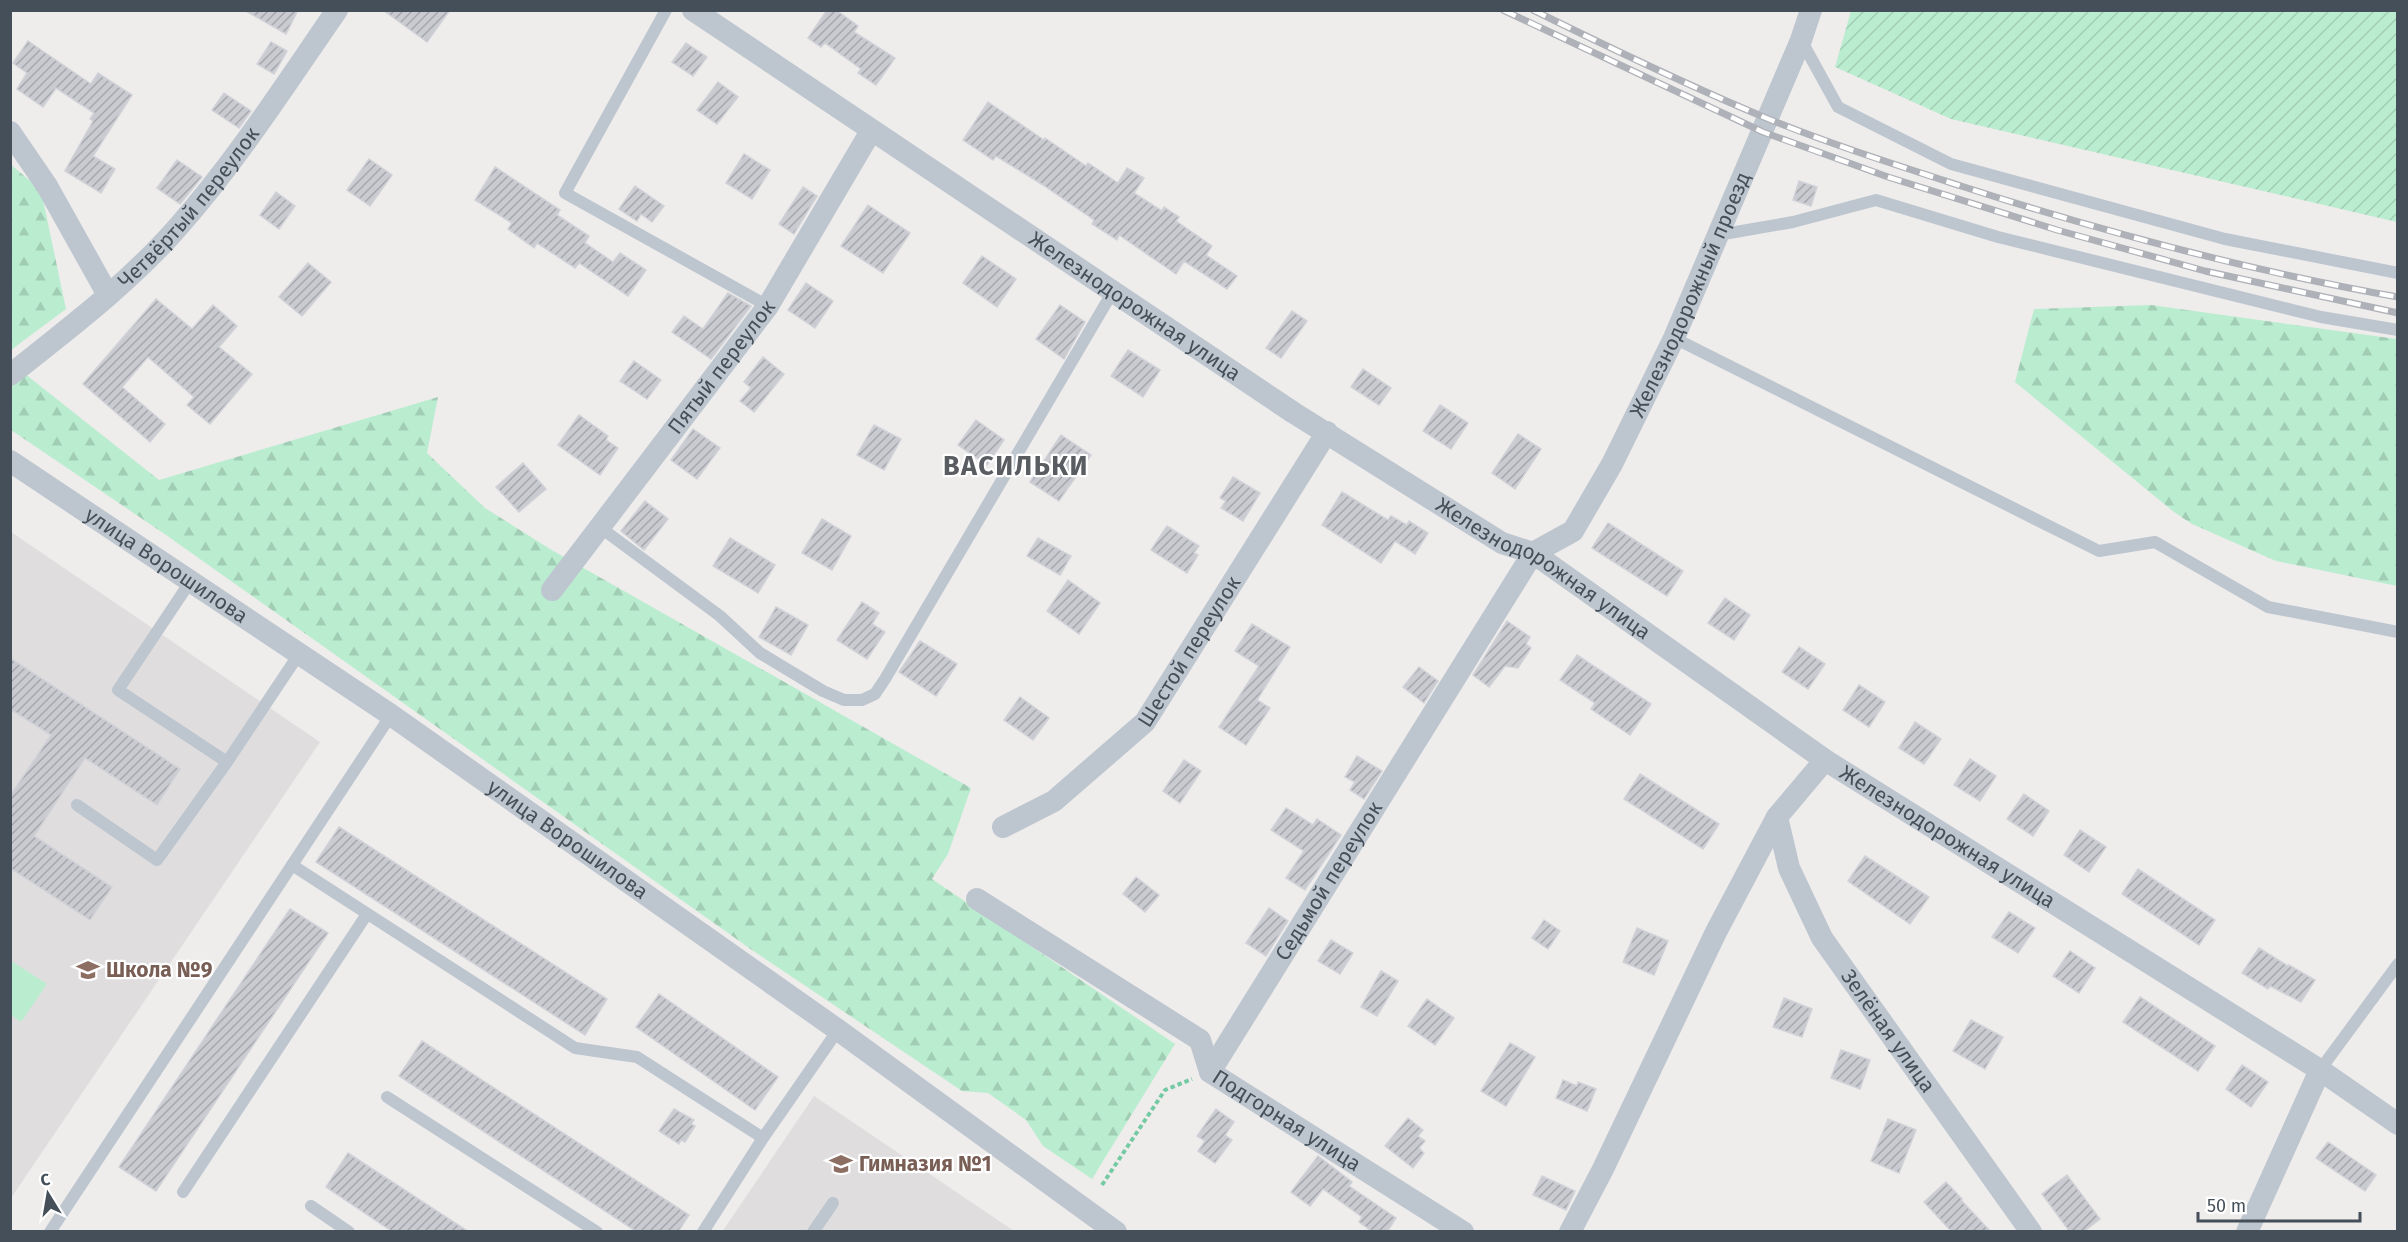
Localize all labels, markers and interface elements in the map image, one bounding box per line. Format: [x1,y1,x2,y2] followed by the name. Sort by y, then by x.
[112,122,265,294] street label: Четвёртый переулок
[1624,168,1756,422] street label: Железнодорожный проезд
[1024,226,1246,387] street label: Железнодорожная улица
[662,295,781,439] street label: Пятый переулок
[943,450,1089,482] district label: ВАСИЛЬКИ
[1431,492,1656,645] street label: Железнодорожная улица
[80,502,253,629] street label: улица Ворошилова
[1132,571,1246,732] street label: Шестой переулок
[1835,760,2060,914] street label: Железнодорожная улица
[482,774,653,905] street label: улица Ворошилова
[1270,796,1388,965] street label: Седьмой переулок
[75,957,101,983] school or university icon: Школа №9
[106,957,213,983] place label: Школа №9
[1835,964,1941,1098] street label: Зелёная улица
[1207,1064,1366,1177] street label: Подгорная улица
[828,1151,854,1177] school or university icon: Гимназия №1
[859,1151,991,1177] place label: Гимназия №1
[18,1164,78,1224] north arrow
[39,1169,52,1190] text: С
[2198,1185,2360,1223] scale bar
[2207,1195,2246,1217] text: 50 m

